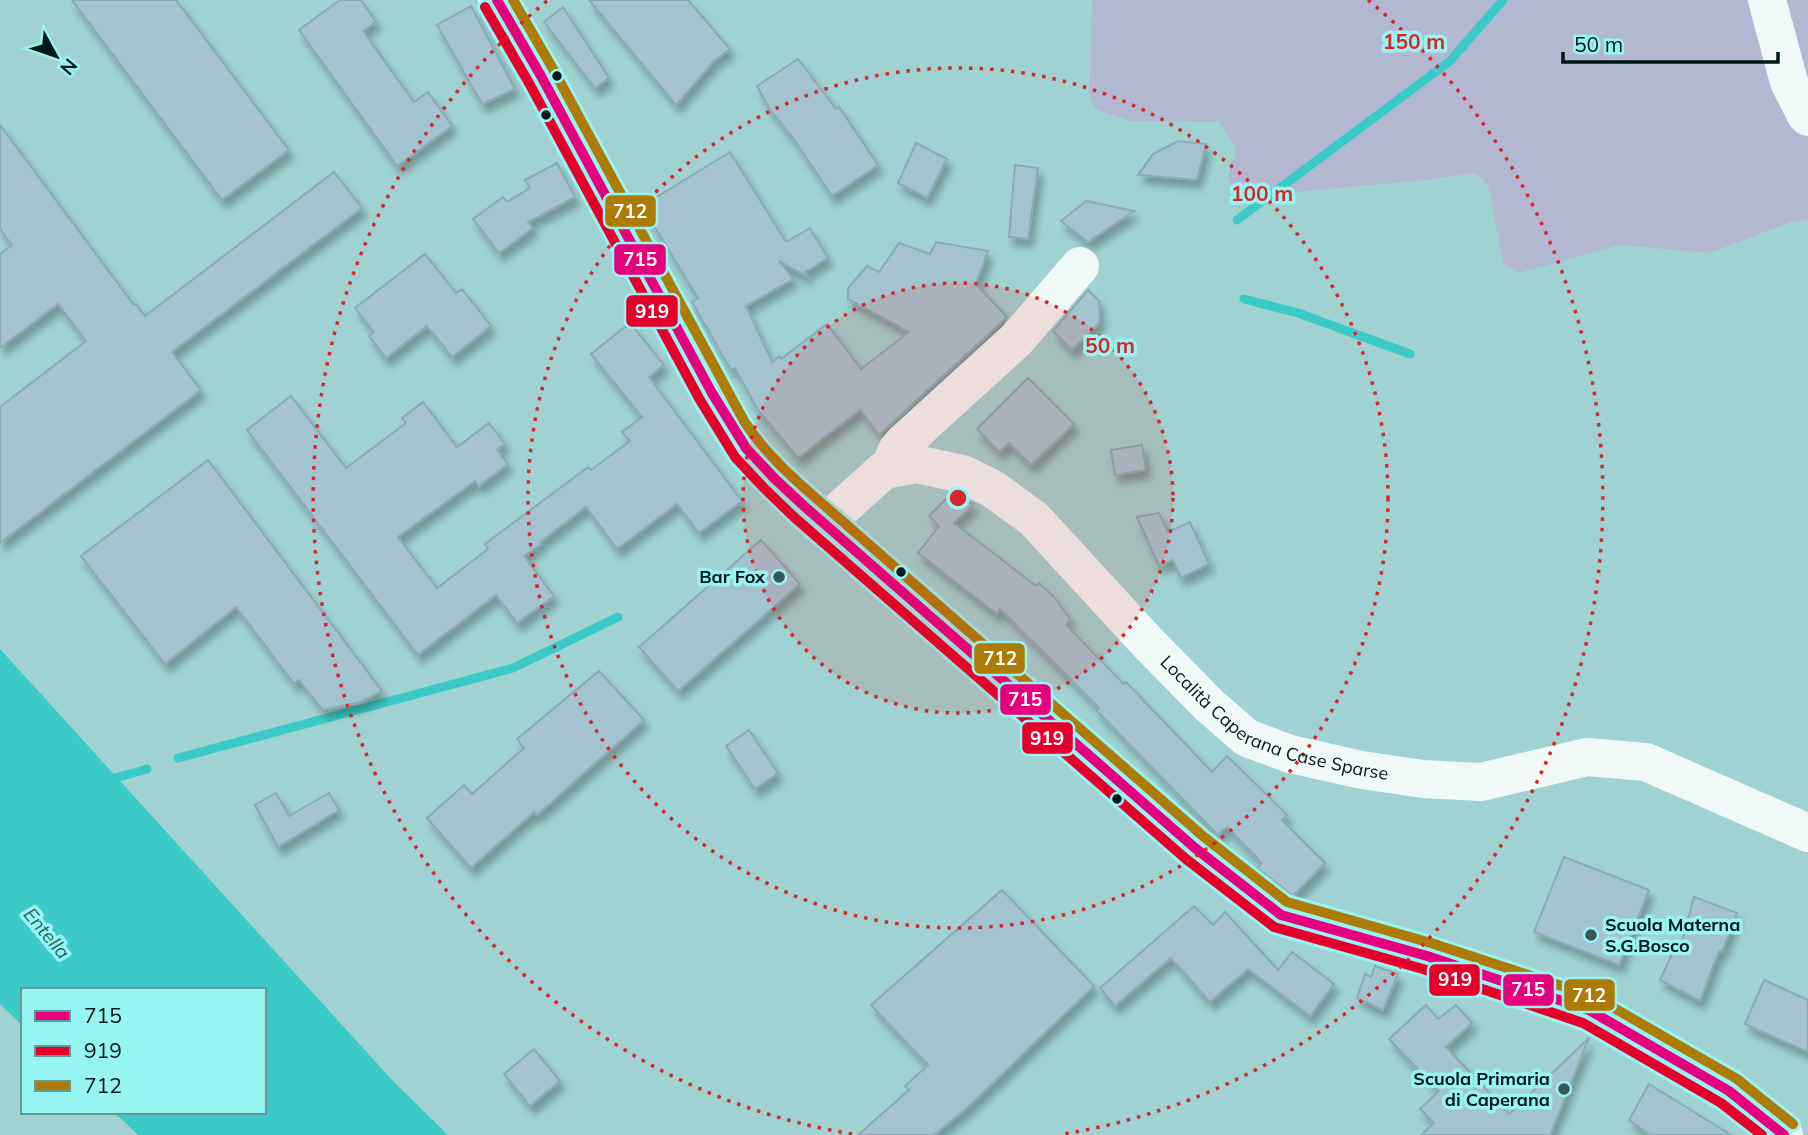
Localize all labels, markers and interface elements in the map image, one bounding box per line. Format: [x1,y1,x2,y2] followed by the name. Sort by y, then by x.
[21,21,91,91] north arrow
[1563,21,1778,65] scale bar
[1383,28,1445,54] text: 150 m
[1574,31,1623,57] text: 50 m
[55,54,83,80] text: N
[550,69,564,83] unlabelled marker
[539,108,553,122] unlabelled marker
[1231,180,1293,206] text: 100 m
[604,194,657,228] line badge: 712
[613,199,647,223] text: 712
[613,243,667,276] line badge: 715
[623,247,657,271] text: 715
[625,294,679,328] line badge: 919
[635,299,669,323] text: 919
[1085,332,1135,358] text: 50 m
[946,486,970,510] centre of rings
[699,565,766,588] place label: Bar Fox
[894,565,908,579] unlabelled marker
[771,569,787,585] marker: Bar Fox
[973,642,1026,675] line badge: 712
[983,646,1017,670] text: 712
[1156,650,1390,785] street label: Località Caperana Case Sparse
[999,683,1052,716] line badge: 715
[1008,687,1042,711] text: 715
[1021,721,1074,755] line badge: 919
[1030,726,1064,750] text: 919
[1110,792,1124,806] unlabelled marker
[19,902,75,964] water label: Entella
[1605,913,1740,957] place label: Scuola Materna S.G.Bosco
[1583,927,1599,943] marker: Scuola Materna S.G.Bosco
[1428,963,1481,997] line badge: 919
[1438,967,1472,991] text: 919
[1502,973,1555,1007] line badge: 715
[1511,977,1545,1001] text: 715
[1563,978,1616,1012] line badge: 712
[1572,983,1606,1007] text: 712
[21,988,266,1114] legend
[84,1002,122,1028] text: 715
[84,1037,122,1063] text: 919
[1413,1067,1550,1111] place label: Scuola Primaria di Caperana
[84,1072,122,1098] text: 712
[1556,1081,1572,1097] marker: Scuola Primaria di Caperana

